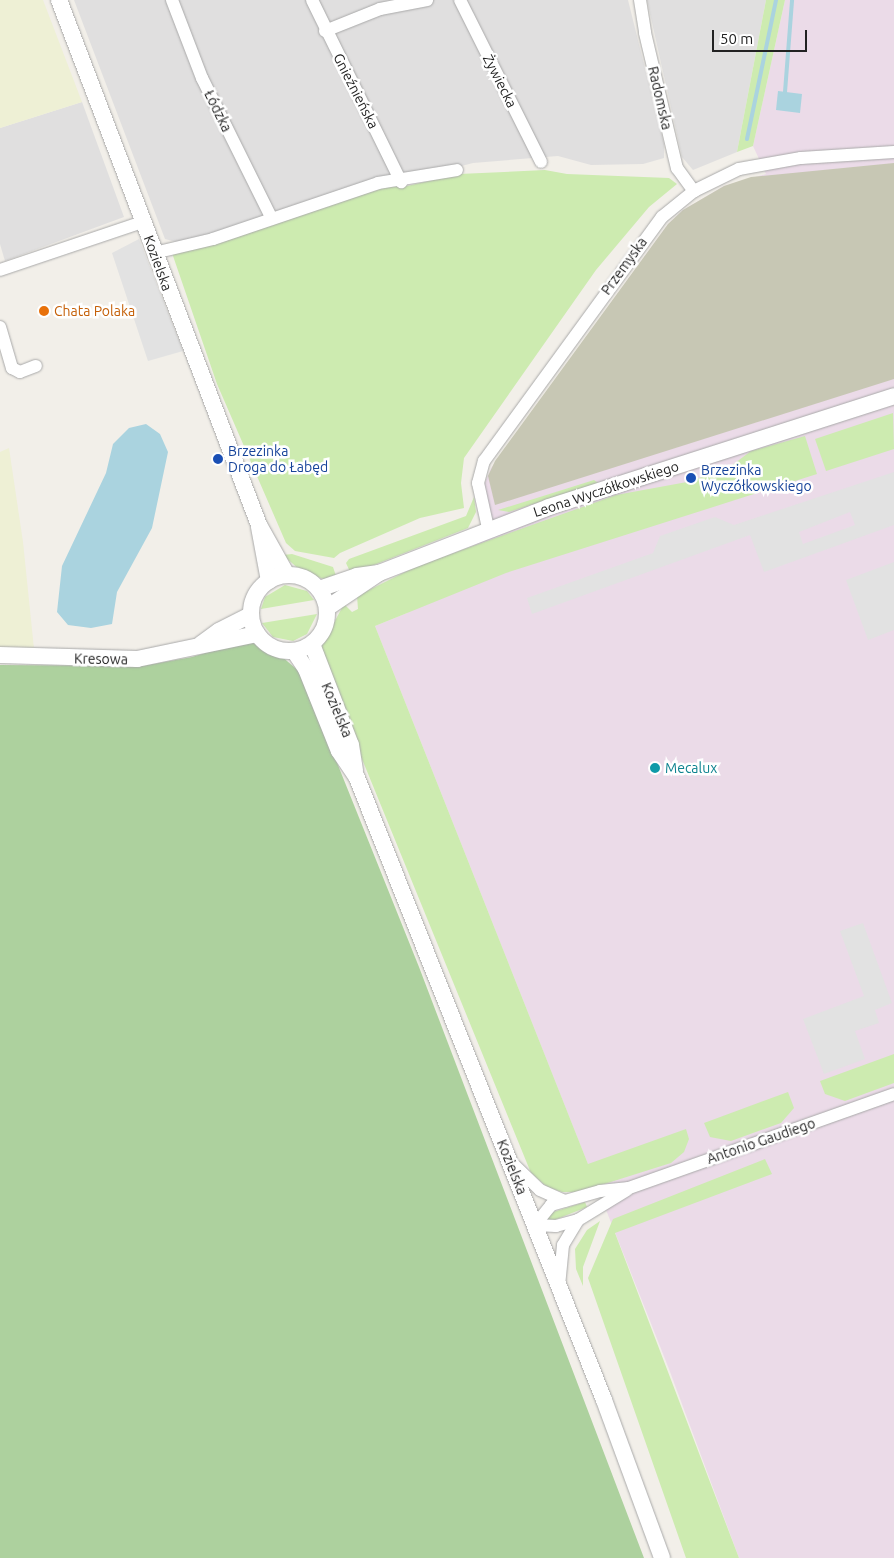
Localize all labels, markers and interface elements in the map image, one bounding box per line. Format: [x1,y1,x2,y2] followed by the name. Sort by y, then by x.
[714,20,809,52] scale bar
[720,30,753,47] text: 50 m
[330,51,382,131] street label: Gnieźnieńska
[479,52,521,110] street label: Żywiecka
[645,65,675,131] street label: Radomska
[201,87,235,135] street label: Łódzka
[140,233,176,293] street label: Kozielska
[598,234,650,298] street label: Przemyska
[54,303,135,319] place label: Chata Polaka
[38,305,50,317] marker: Chata Polaka
[228,443,328,476] place label: Brzezinka Droga do Łabęd
[212,453,224,465] marker: Brzezinka Droga do Łabęd
[531,457,681,521] street label: Leona Wyczółkowskiego
[701,462,812,494] place label: Brzezinka Wyczółkowskiego
[685,472,697,484] marker: Brzezinka Wyczółkowskiego
[74,650,128,668] street label: Kresowa
[318,680,356,740] street label: Kozielska
[665,760,717,776] place label: Mecalux
[649,762,661,774] marker: Mecalux
[705,1115,817,1167] street label: Antonio Gaudiego
[493,1137,531,1197] street label: Kozielska

